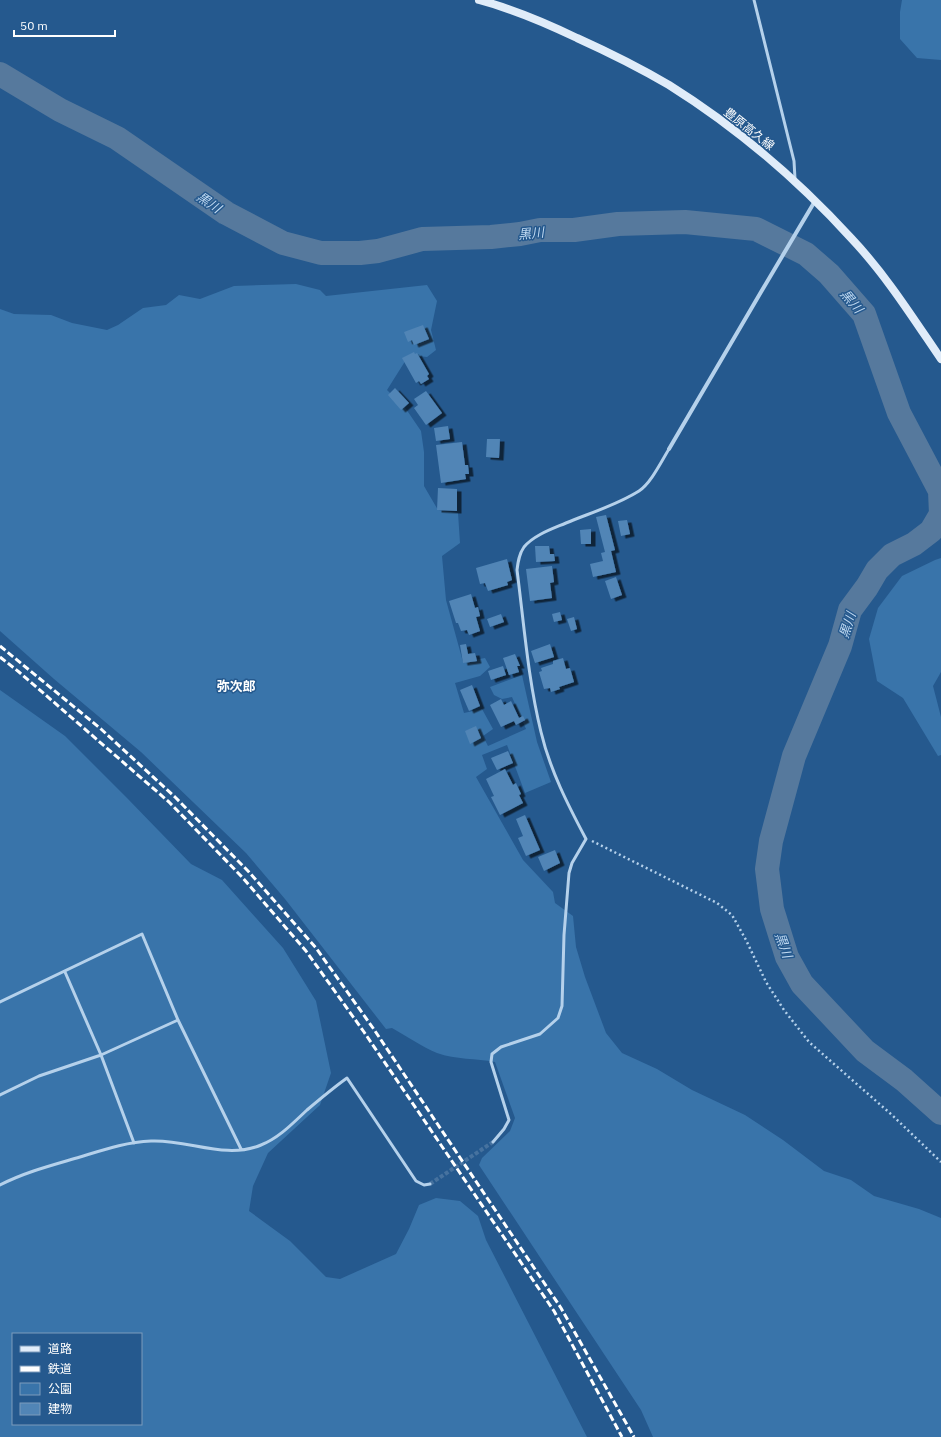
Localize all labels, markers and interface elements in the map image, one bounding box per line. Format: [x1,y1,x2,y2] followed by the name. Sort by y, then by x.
[14,12,115,38] scale bar
[20,18,48,33] text: 50 m
[721,104,778,153] street label: 豊原高久線
[193,188,226,218] water label: 黒川
[517,223,547,243] water label: 黒川
[837,286,868,318] water label: 黒川
[835,608,860,640] water label: 黒川
[216,678,256,695] district label: 弥次郎
[771,930,797,962] water label: 黒川
[12,1333,142,1425] legend
[48,1341,72,1356] text: 道路
[48,1361,72,1376] text: 鉄道
[48,1381,72,1396] text: 公園
[48,1401,72,1416] text: 建物

